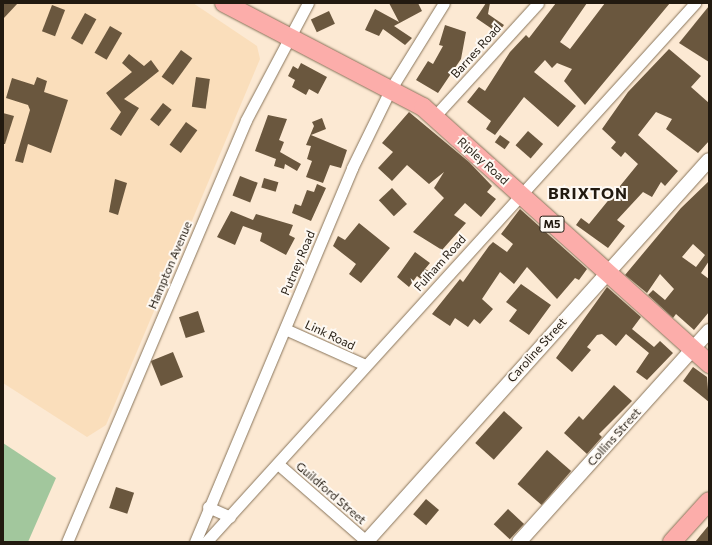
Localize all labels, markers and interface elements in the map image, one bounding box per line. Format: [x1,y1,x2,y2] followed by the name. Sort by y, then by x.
[448,21,504,81] street label: Barnes Road
[454,134,512,188] street label: Ripley Road
[548,183,628,203] district label: BRIXTON
[539,215,565,233] road number: M5
[145,219,195,311] street label: Hampton Avenue
[278,229,318,297] street label: Putney Road
[411,232,469,294] street label: Fulham Road
[504,315,570,385] street label: Caroline Street
[303,317,357,353] street label: Link Road
[584,405,644,469] street label: Collins Street
[293,459,369,527] street label: Guildford Street

